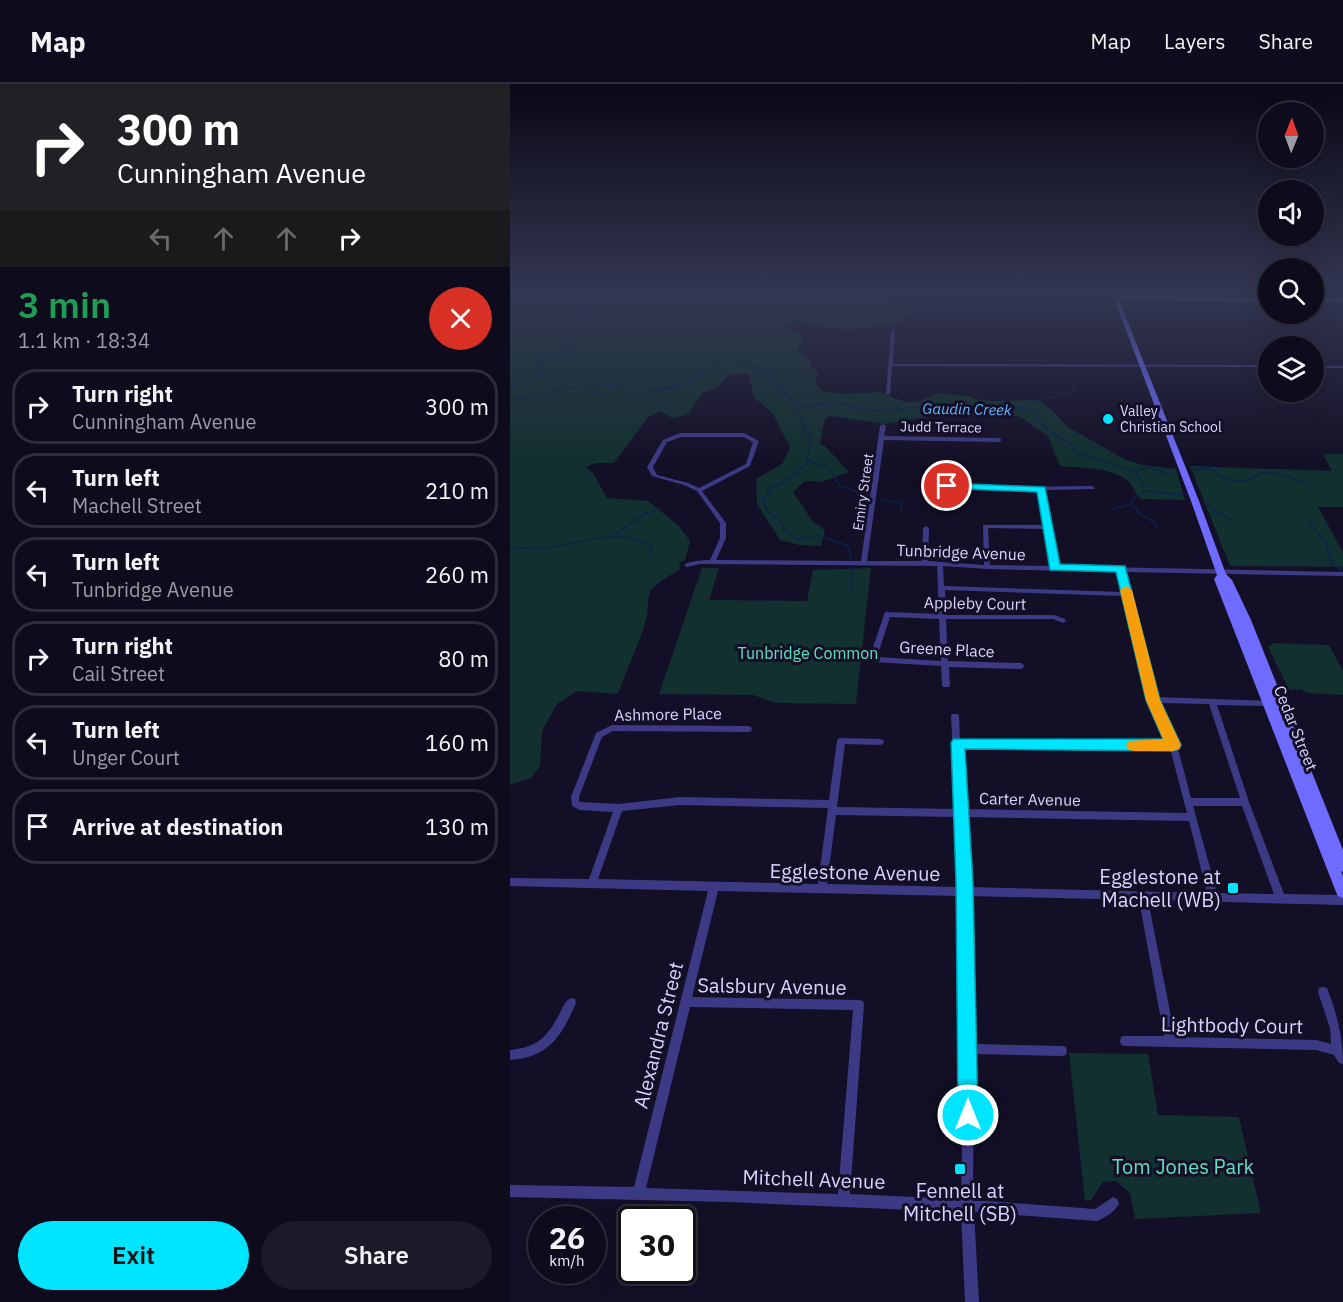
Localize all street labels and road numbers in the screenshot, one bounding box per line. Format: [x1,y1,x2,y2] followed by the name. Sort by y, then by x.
[900,417,982,437] street label: Judd Terrace
[849,452,877,532] street label: Emiry Street
[896,540,1026,564] street label: Tunbridge Avenue
[924,592,1026,614] street label: Appleby Court
[899,637,995,661] street label: Greene Place
[1270,682,1322,774] street label: Cedar Street
[614,703,722,725] street label: Ashmore Place
[979,788,1081,810] street label: Carter Avenue
[769,857,941,887] street label: Egglestone Avenue
[627,959,689,1111] street label: Alexandra Street
[697,971,847,1001] street label: Salsbury Avenue
[1161,1010,1303,1040] street label: Lightbody Court
[742,1163,886,1195] street label: Mitchell Avenue

